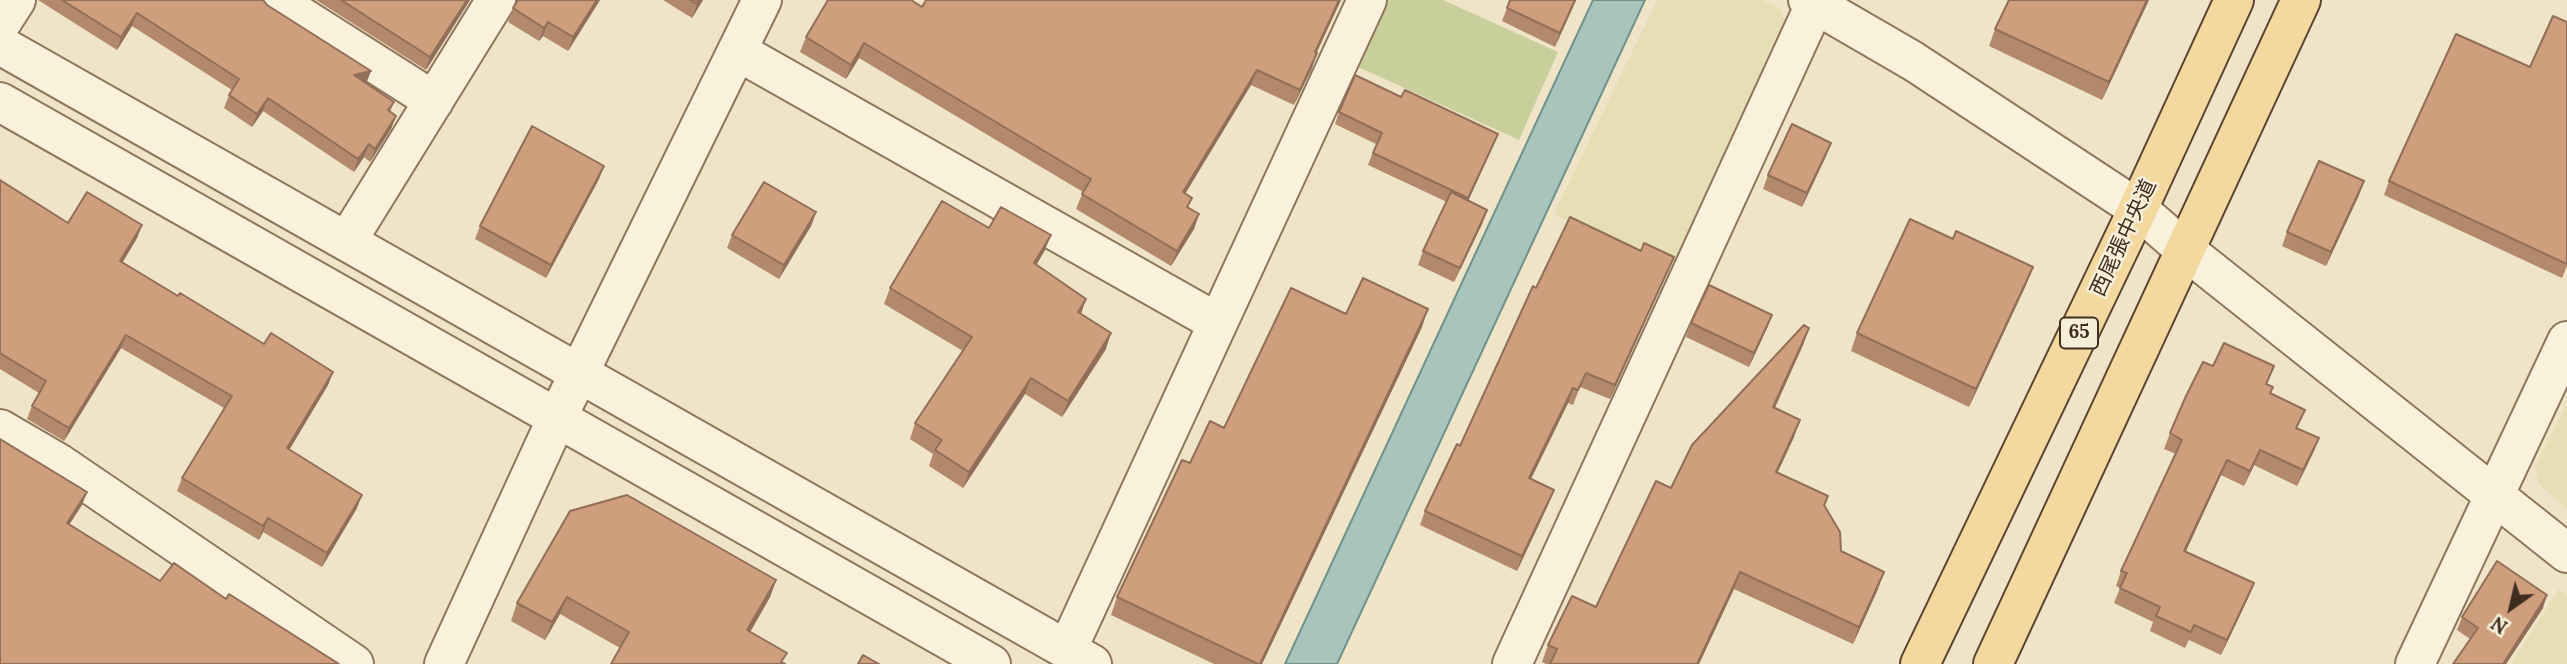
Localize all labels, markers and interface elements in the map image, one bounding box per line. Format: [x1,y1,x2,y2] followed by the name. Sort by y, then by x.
[2086,176,2162,300] street label: 西尾張中央道
[2060,318,2098,348] road number: 65
[2476,573,2546,643] north arrow
[2486,611,2512,639] text: N

